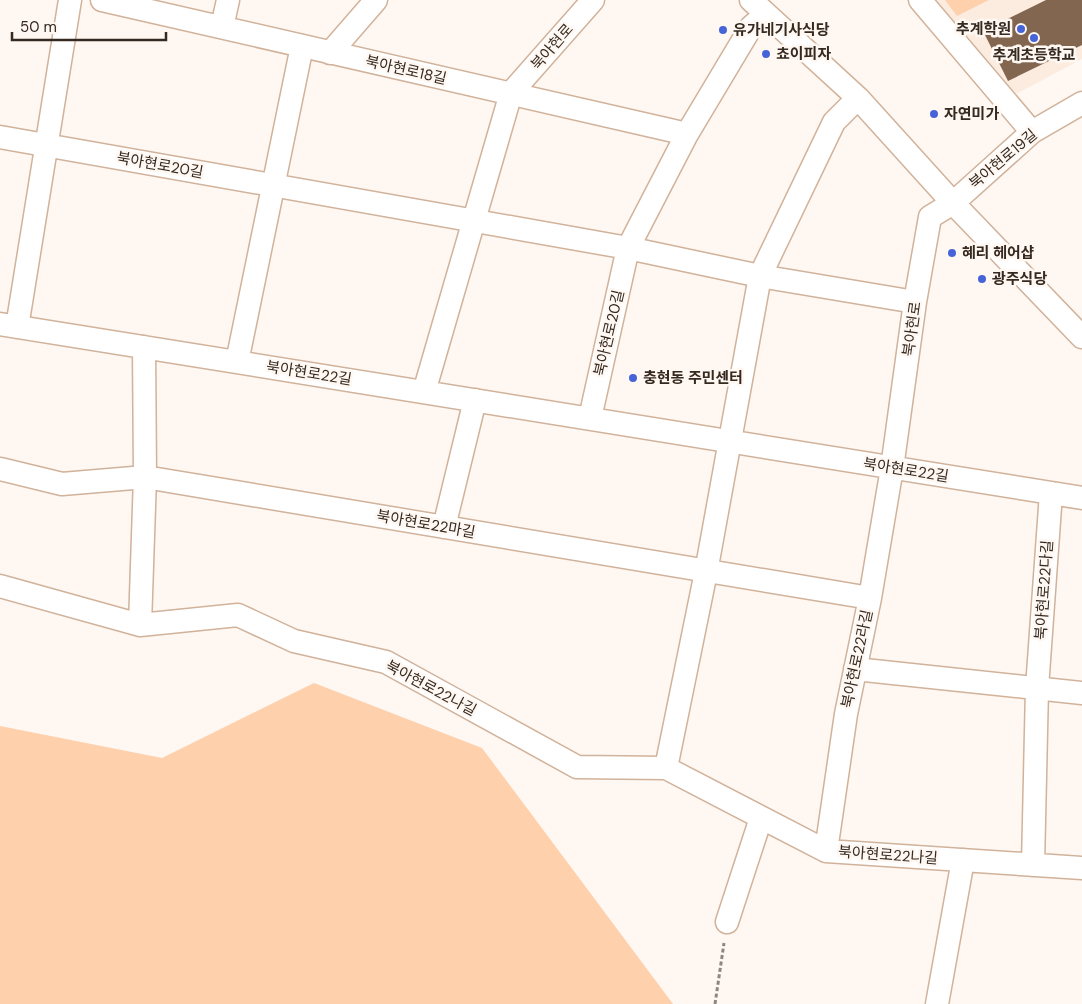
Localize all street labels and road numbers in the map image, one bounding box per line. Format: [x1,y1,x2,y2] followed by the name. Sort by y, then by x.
[526,20,578,74] street label: 북아현로
[363,51,449,89] street label: 북아현로18길
[965,125,1041,193] street label: 북아현로19길
[115,148,205,182] street label: 북아현로20길
[589,288,629,378] street label: 북아현로20길
[898,300,926,358] street label: 북아현로
[265,356,353,390] street label: 북아현로22길
[862,453,950,487] street label: 북아현로22길
[375,505,477,543] street label: 북아현로22마길
[1031,539,1057,641] street label: 북아현로22다길
[837,608,877,710] street label: 북아현로22라길
[382,656,480,720] street label: 북아현로22나길
[837,842,939,868] street label: 북아현로22나길

